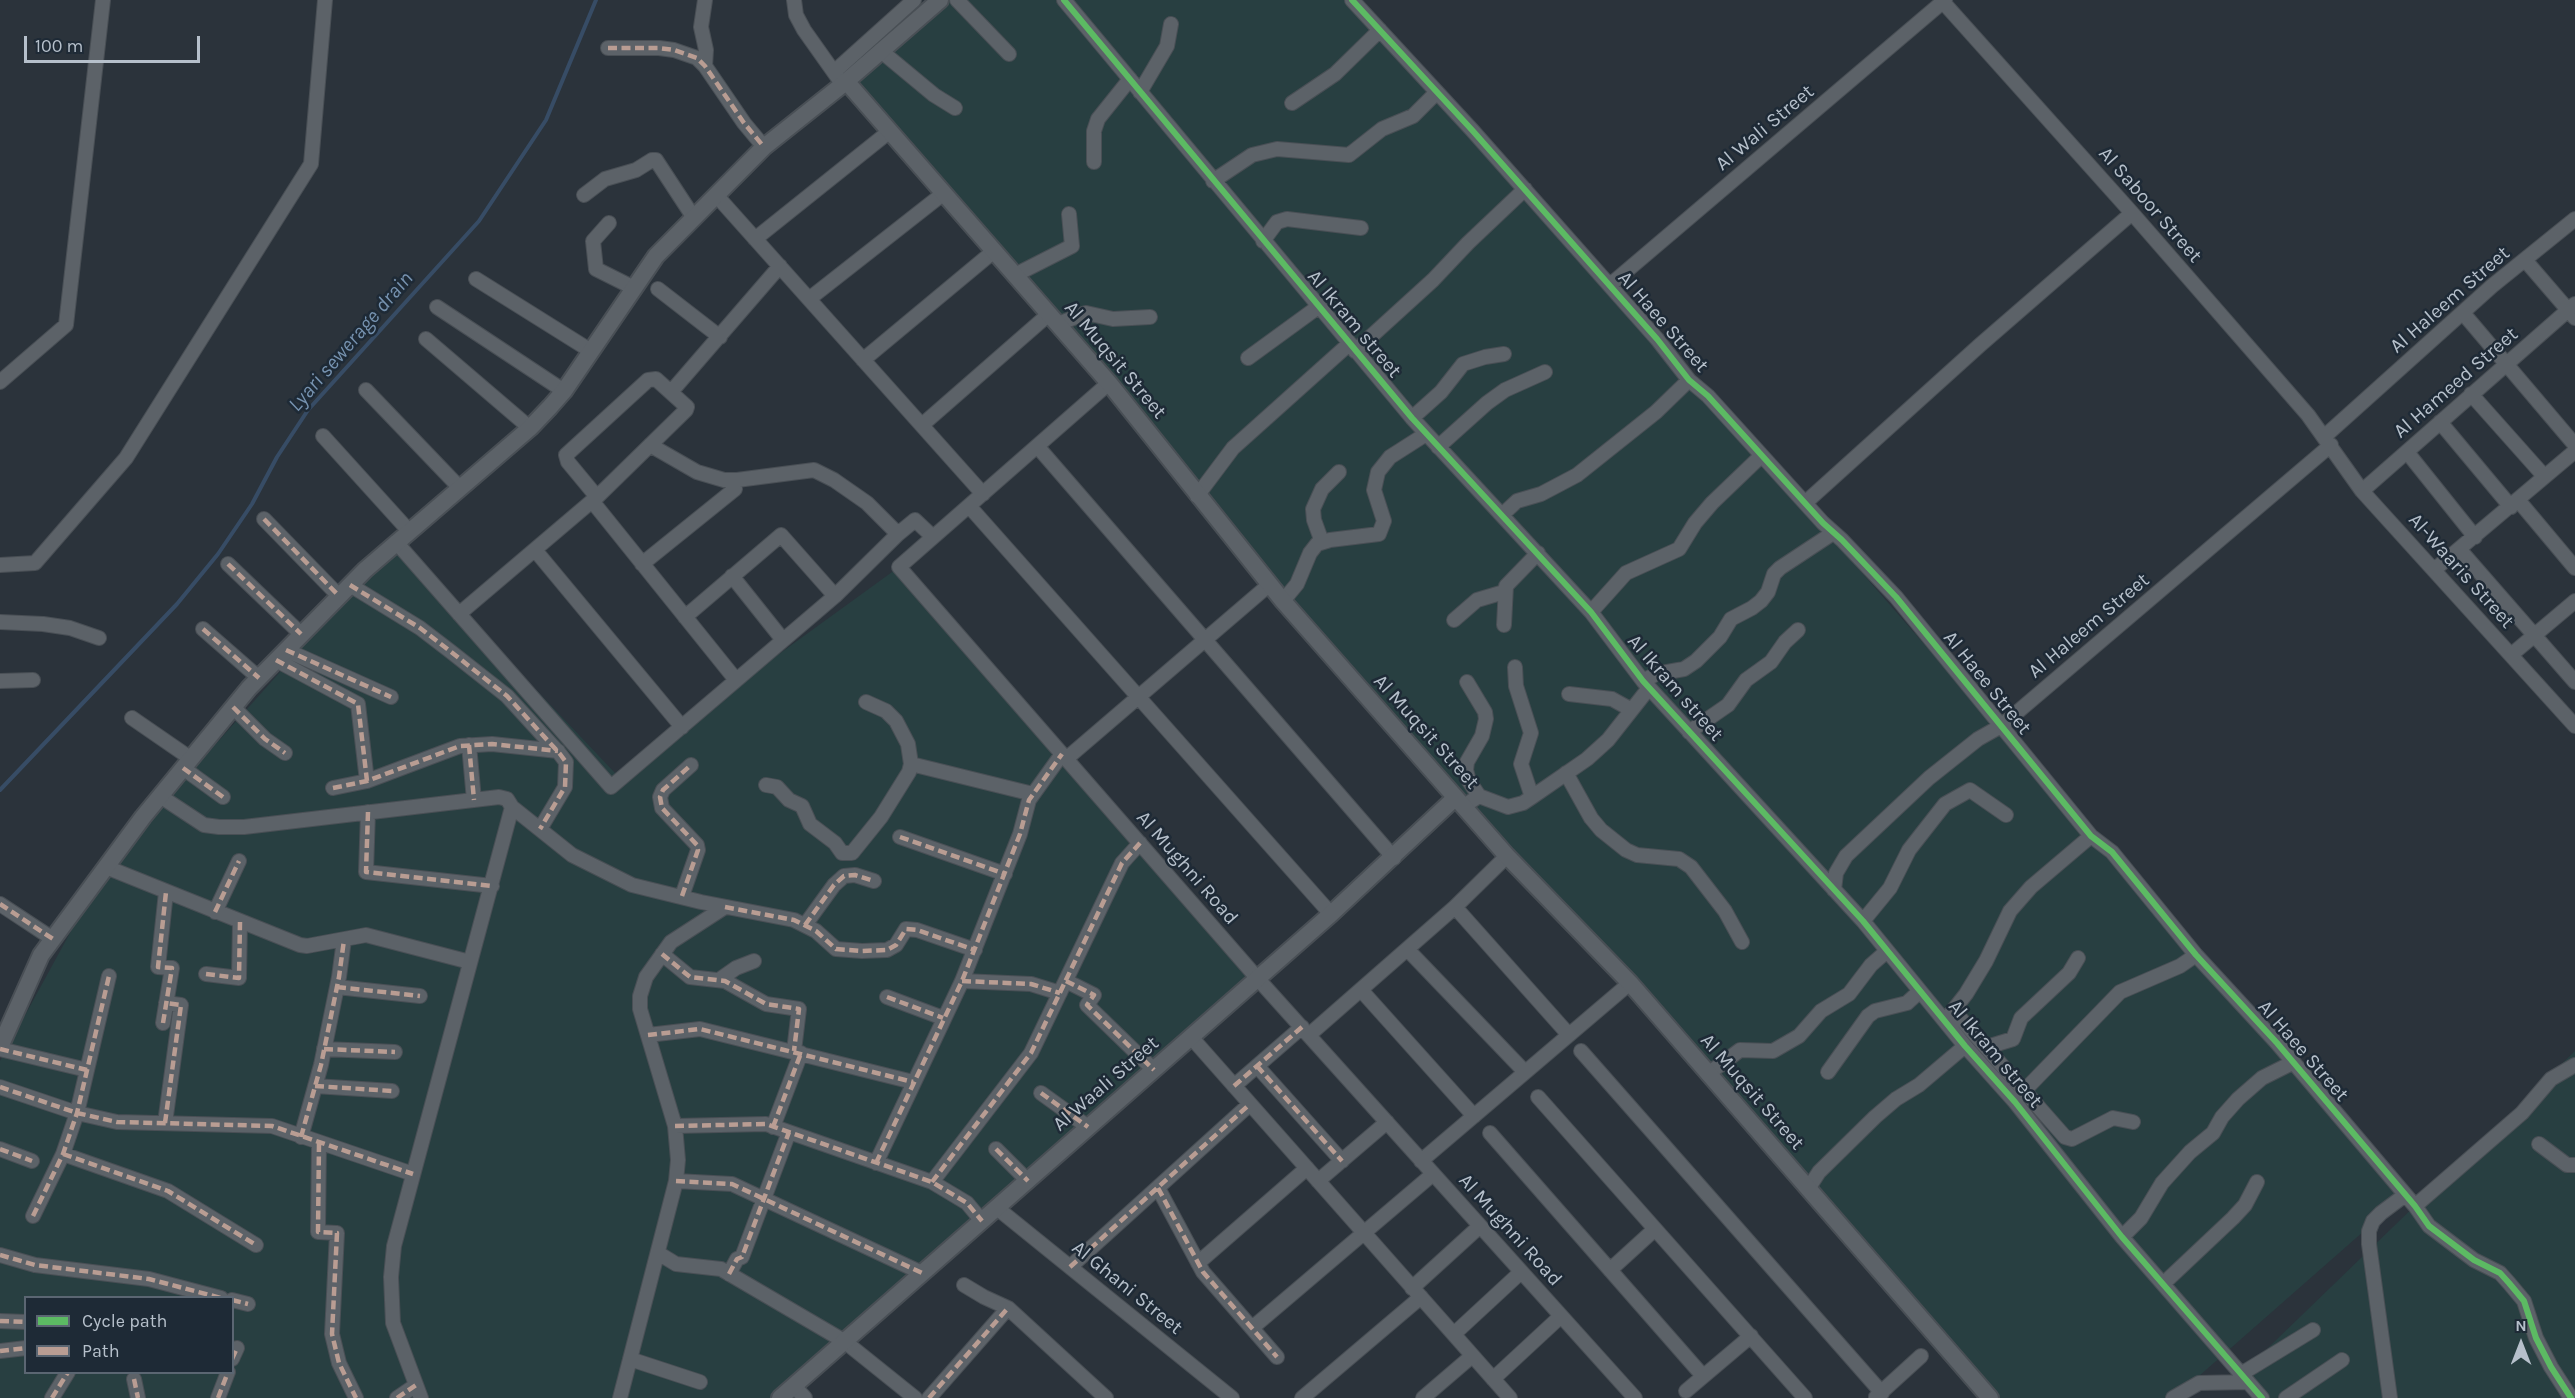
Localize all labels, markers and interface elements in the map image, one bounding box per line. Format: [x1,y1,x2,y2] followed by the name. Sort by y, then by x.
[27,24,202,62] scale bar
[35,35,83,57] text: 100 m
[1711,80,1819,176] street label: Al Wali Street
[2093,142,2207,268] street label: Al Saboor Street
[2385,242,2515,358] street label: Al Haleem Street
[1302,265,1406,383] street label: Al Ikram street
[1612,266,1714,378] street label: Al Haee Street
[283,267,419,417] water label: Lyari sewerage drain
[1059,296,1171,424] street label: Al Muqsit Street
[2389,322,2523,444] street label: Al Hameed Street
[2403,508,2519,634] street label: Al-Waaris Street
[2024,568,2154,684] street label: Al Haleem Street
[1938,626,2036,740] street label: Al Haee Street
[1622,630,1728,746] street label: Al Ikram street
[1368,670,1484,794] street label: Al Muqsit Street
[1131,806,1243,930] street label: Al Mughni Road
[1943,995,2047,1113] street label: Al Ikram street
[2252,995,2354,1107] street label: Al Haee Street
[1695,1029,1809,1155] street label: Al Muqsit Street
[1048,1032,1164,1136] street label: Al Waali Street
[1453,1169,1567,1291] street label: Al Mughni Road
[1067,1236,1187,1340] street label: Al Ghani Street
[24,1296,234,1374] legend
[82,1310,167,1332] text: Cycle path
[2491,1314,2551,1374] north arrow
[2515,1316,2527,1335] text: N
[82,1340,120,1362] text: Path

